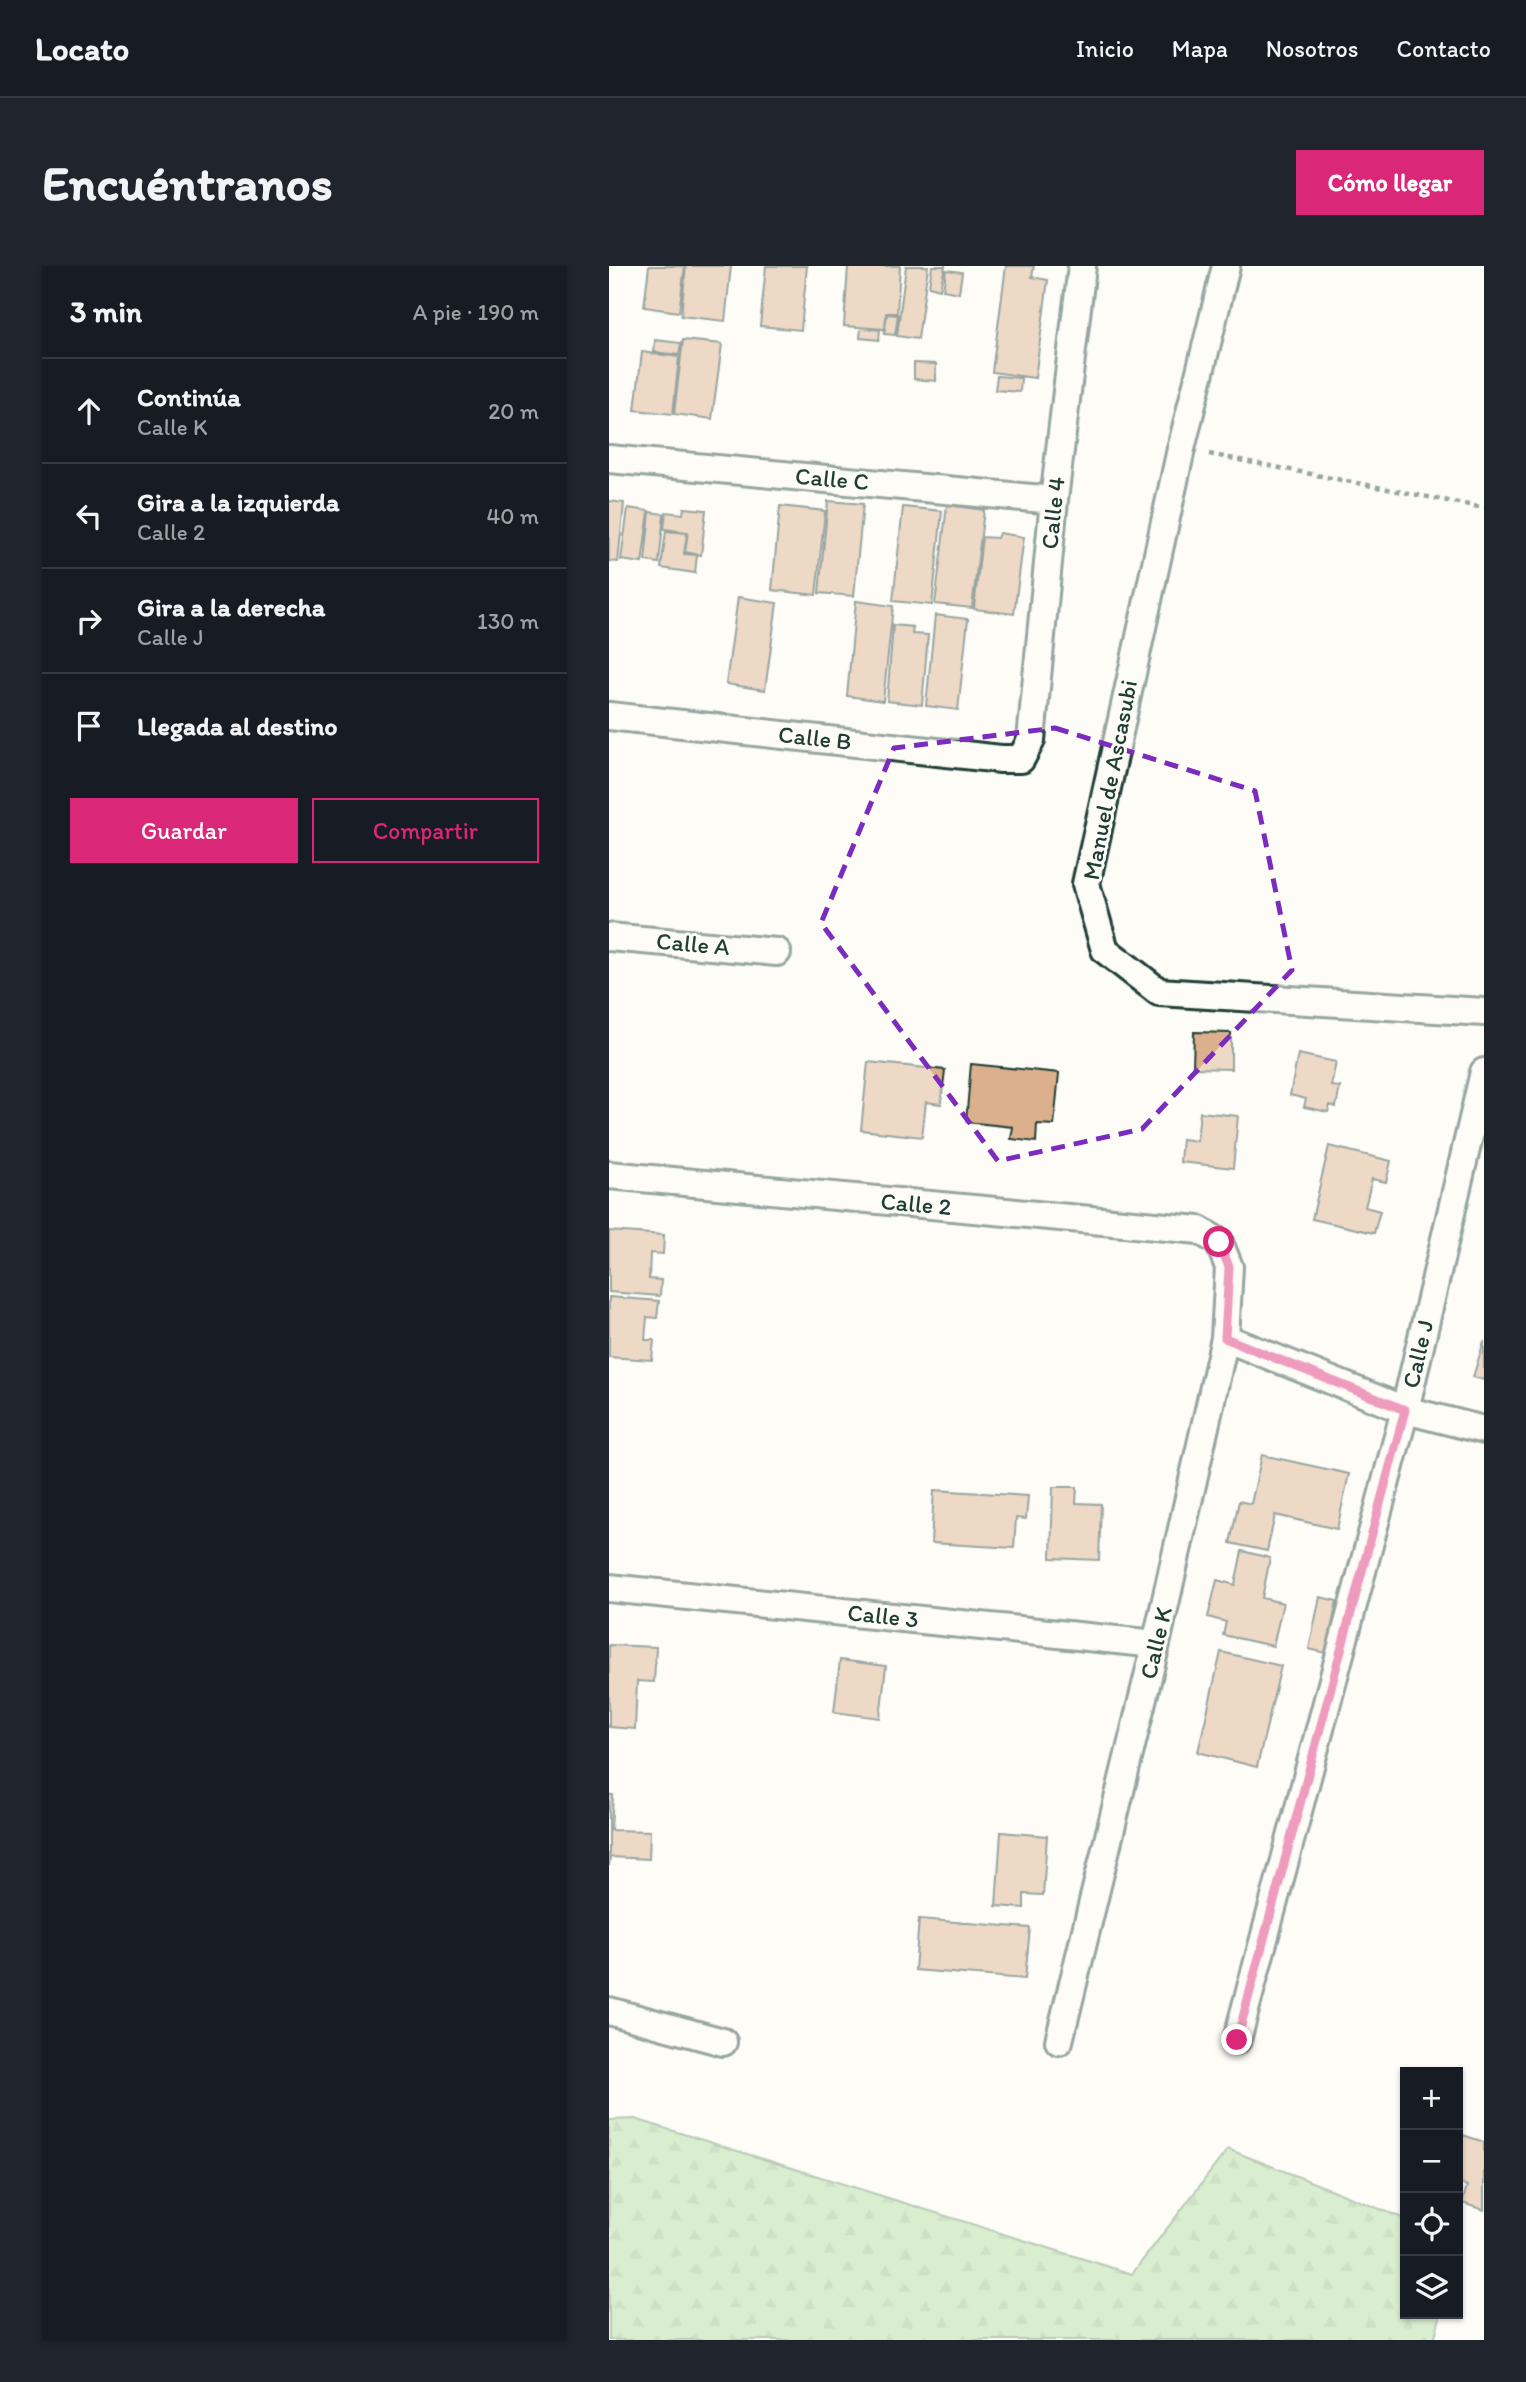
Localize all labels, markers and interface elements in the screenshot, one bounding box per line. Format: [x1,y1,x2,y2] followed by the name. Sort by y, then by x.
[35,29,129,68] text: Locato
[1076,34,1134,63] text: Inicio
[1172,34,1228,63] text: Mapa
[1266,34,1358,63] text: Nosotros
[1396,34,1491,63] text: Contacto
[1296,150,1484,215] button: Cómo llegar
[42,153,333,212] text: Encuéntranos
[70,293,142,330] text: 3 min
[413,298,539,326] text: A pie · 190 m
[137,381,241,413] text: Continúa
[70,392,108,430] icon: ahead
[488,397,539,425] text: 20 m
[137,413,207,441] text: Calle K
[794,461,870,496] street label: Calle C
[1034,475,1071,551] street label: Calle 4
[137,486,340,518] text: Gira a la izquierda
[70,497,108,535] icon: left
[486,502,539,530] text: 40 m
[137,518,205,546] text: Calle 2
[137,591,325,623] text: Gira a la derecha
[70,602,108,640] icon: right
[477,607,539,635] text: 130 m
[137,623,204,651] text: Calle J
[1076,677,1143,882] street label: Manuel de Ascasubi
[70,707,108,745] icon: arrive
[137,710,338,742] text: Llegada al destino
[777,719,853,756] street label: Calle B
[70,798,298,863] button: Guardar
[312,798,539,863] button: Compartir
[655,926,731,961] street label: Calle A
[879,1186,953,1221] street label: Calle 2
[1203,1226,1234,1257] route start
[1396,1317,1439,1391] street label: Calle J
[846,1597,920,1634] street label: Calle 3
[1133,1604,1178,1682] street label: Calle K
[1221,2024,1252,2055] route end
[1400,2067,1463,2319] map controls
[1400,2067,1463,2130] button: +
[1400,2130,1463,2193] button: −
[1400,2193,1463,2256] button: locate
[1400,2256,1463,2319] button: layers

